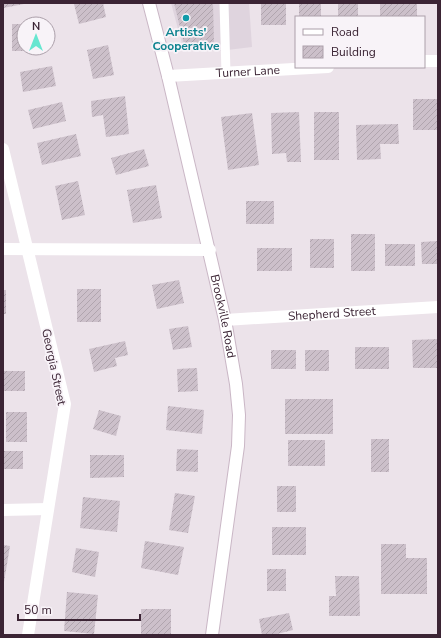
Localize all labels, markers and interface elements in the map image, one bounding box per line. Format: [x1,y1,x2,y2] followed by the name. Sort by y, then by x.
[181,13,191,23] marker: Artists' Cooperative
[16,16,56,56] north arrow
[295,16,425,68] legend
[32,19,40,34] text: N
[153,24,220,54] place label: Artists' Cooperative
[331,24,359,40] text: Road
[331,44,376,60] text: Building
[215,62,280,81] street label: Turner Lane
[207,273,239,359] street label: Brookville Road
[287,303,377,324] street label: Shepherd Street
[38,327,70,408] street label: Georgia Street
[18,596,140,622] scale bar
[24,602,52,618] text: 50 m

